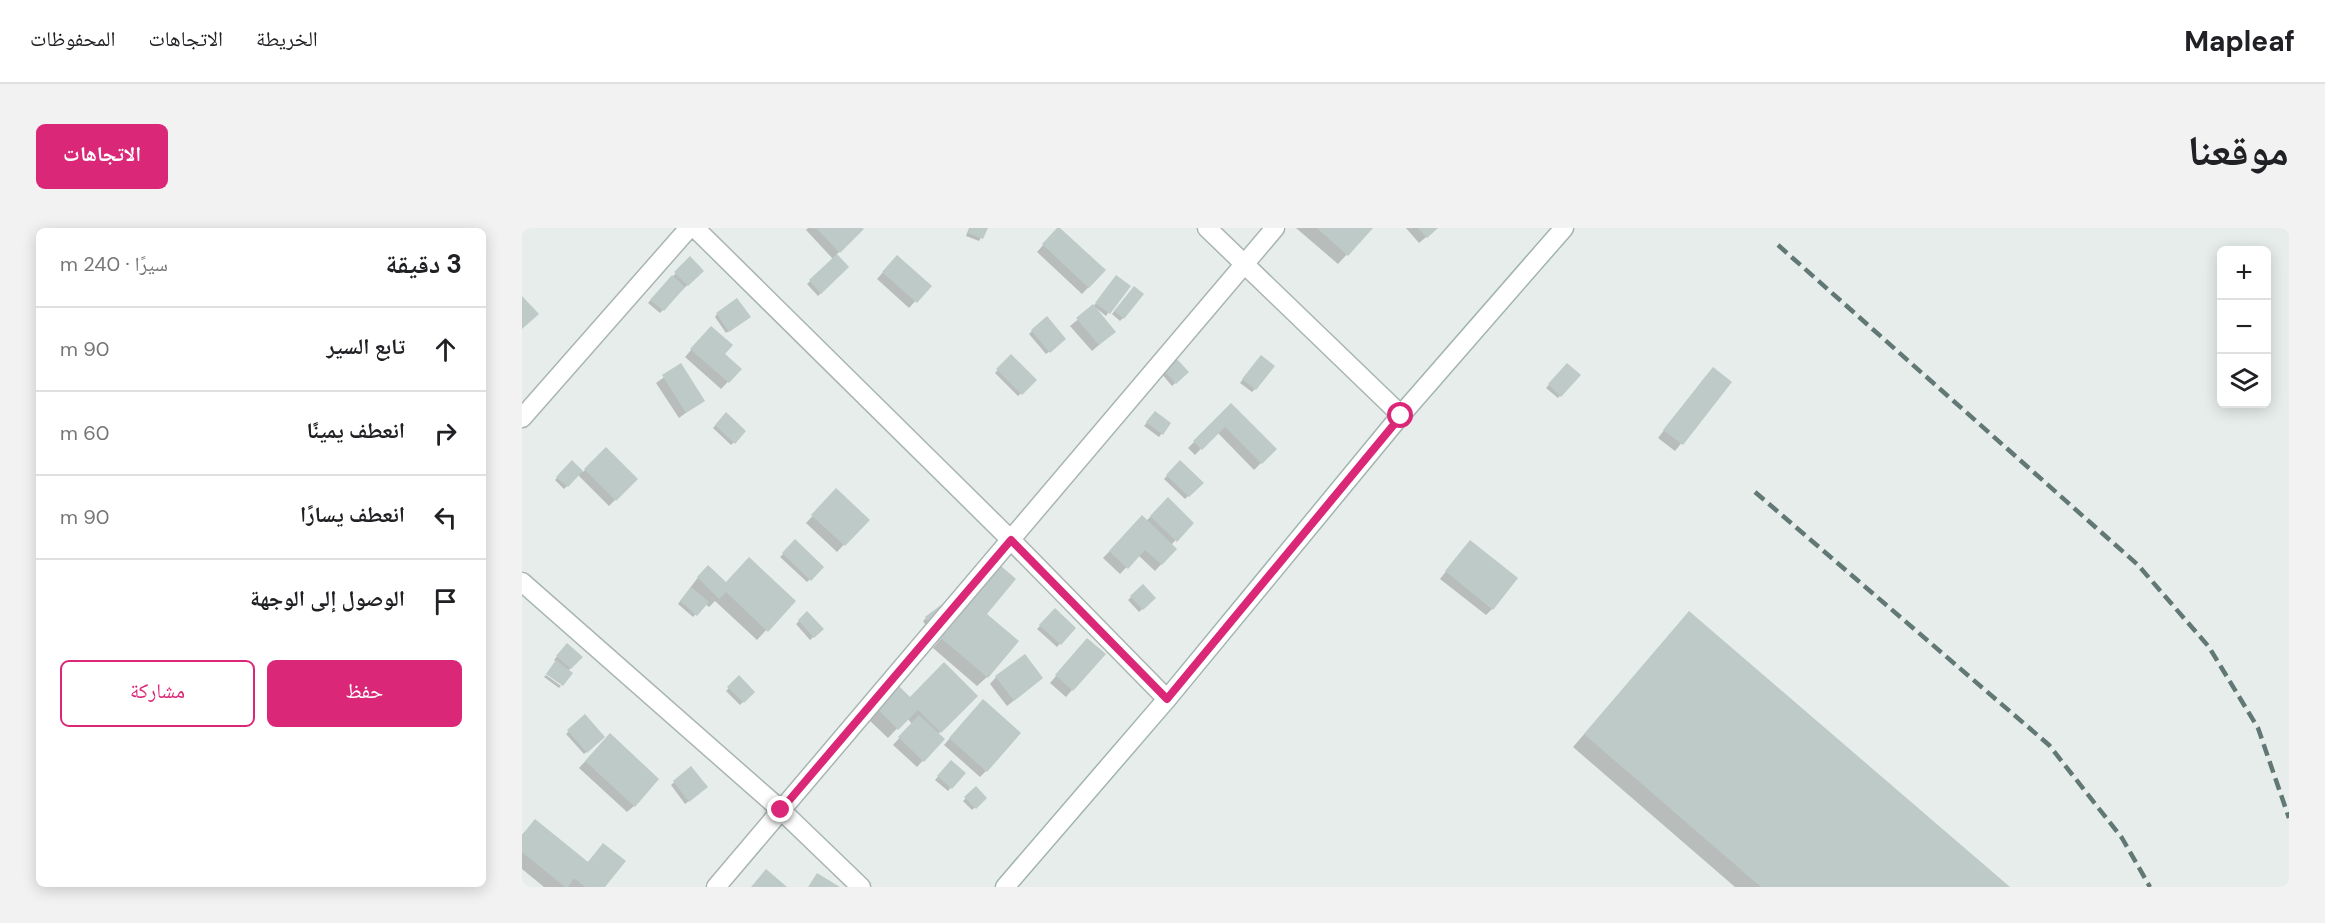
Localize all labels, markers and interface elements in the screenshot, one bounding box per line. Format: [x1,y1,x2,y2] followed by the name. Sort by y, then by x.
[2184,23,2295,60] text: Mapleaf
[30,25,115,53] text: المحفوظات
[148,25,223,53] text: الاتجاهات
[256,25,318,53] text: الخريطة
[2188,123,2289,178] text: موقعنا
[36,124,168,189] button: الاتجاهات
[2217,246,2271,408] map controls
[2217,246,2271,300] button: +
[386,247,462,281] text: 3 دقيقة
[60,251,168,277] text: سيرًا · 240 m
[2217,300,2271,354] button: −
[326,332,405,361] text: تابع السير
[429,333,462,366] icon: ahead
[60,336,109,362] text: 90 m
[2217,354,2271,408] button: layers
[1387,402,1413,428] route start
[307,416,405,445] text: انعطف يمينًا
[429,417,462,450] icon: right
[60,420,109,446] text: 60 m
[300,500,405,529] text: انعطف يسارًا
[429,501,462,534] icon: left
[60,504,109,530] text: 90 m
[250,584,405,613] text: الوصول إلى الوجهة
[429,585,462,618] icon: arrive
[60,660,255,727] button: مشاركة
[267,660,462,727] button: حفظ
[767,796,793,822] route end

